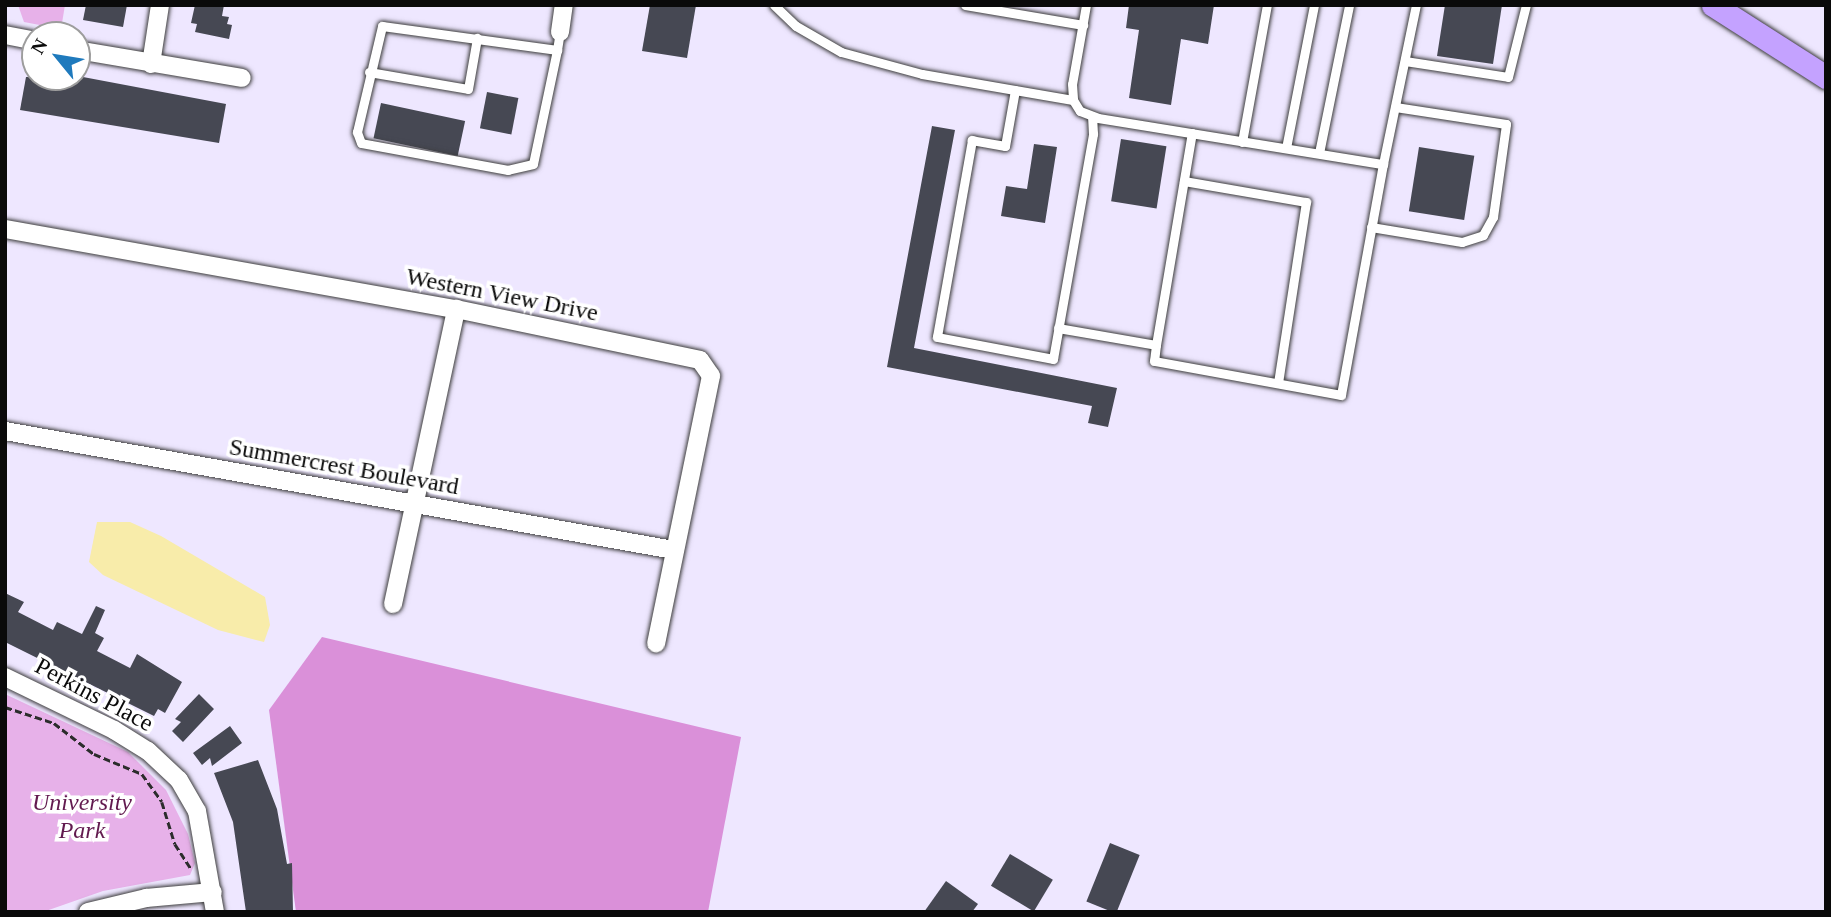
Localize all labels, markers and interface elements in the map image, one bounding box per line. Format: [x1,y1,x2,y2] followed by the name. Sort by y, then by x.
[21,21,91,91] north arrow
[27,35,52,57] text: N
[403,262,601,328] street label: Western View Drive
[227,433,461,501] street label: Summercrest Boulevard
[30,652,158,738] street label: Perkins Place
[32,789,132,845] park label: University Park

